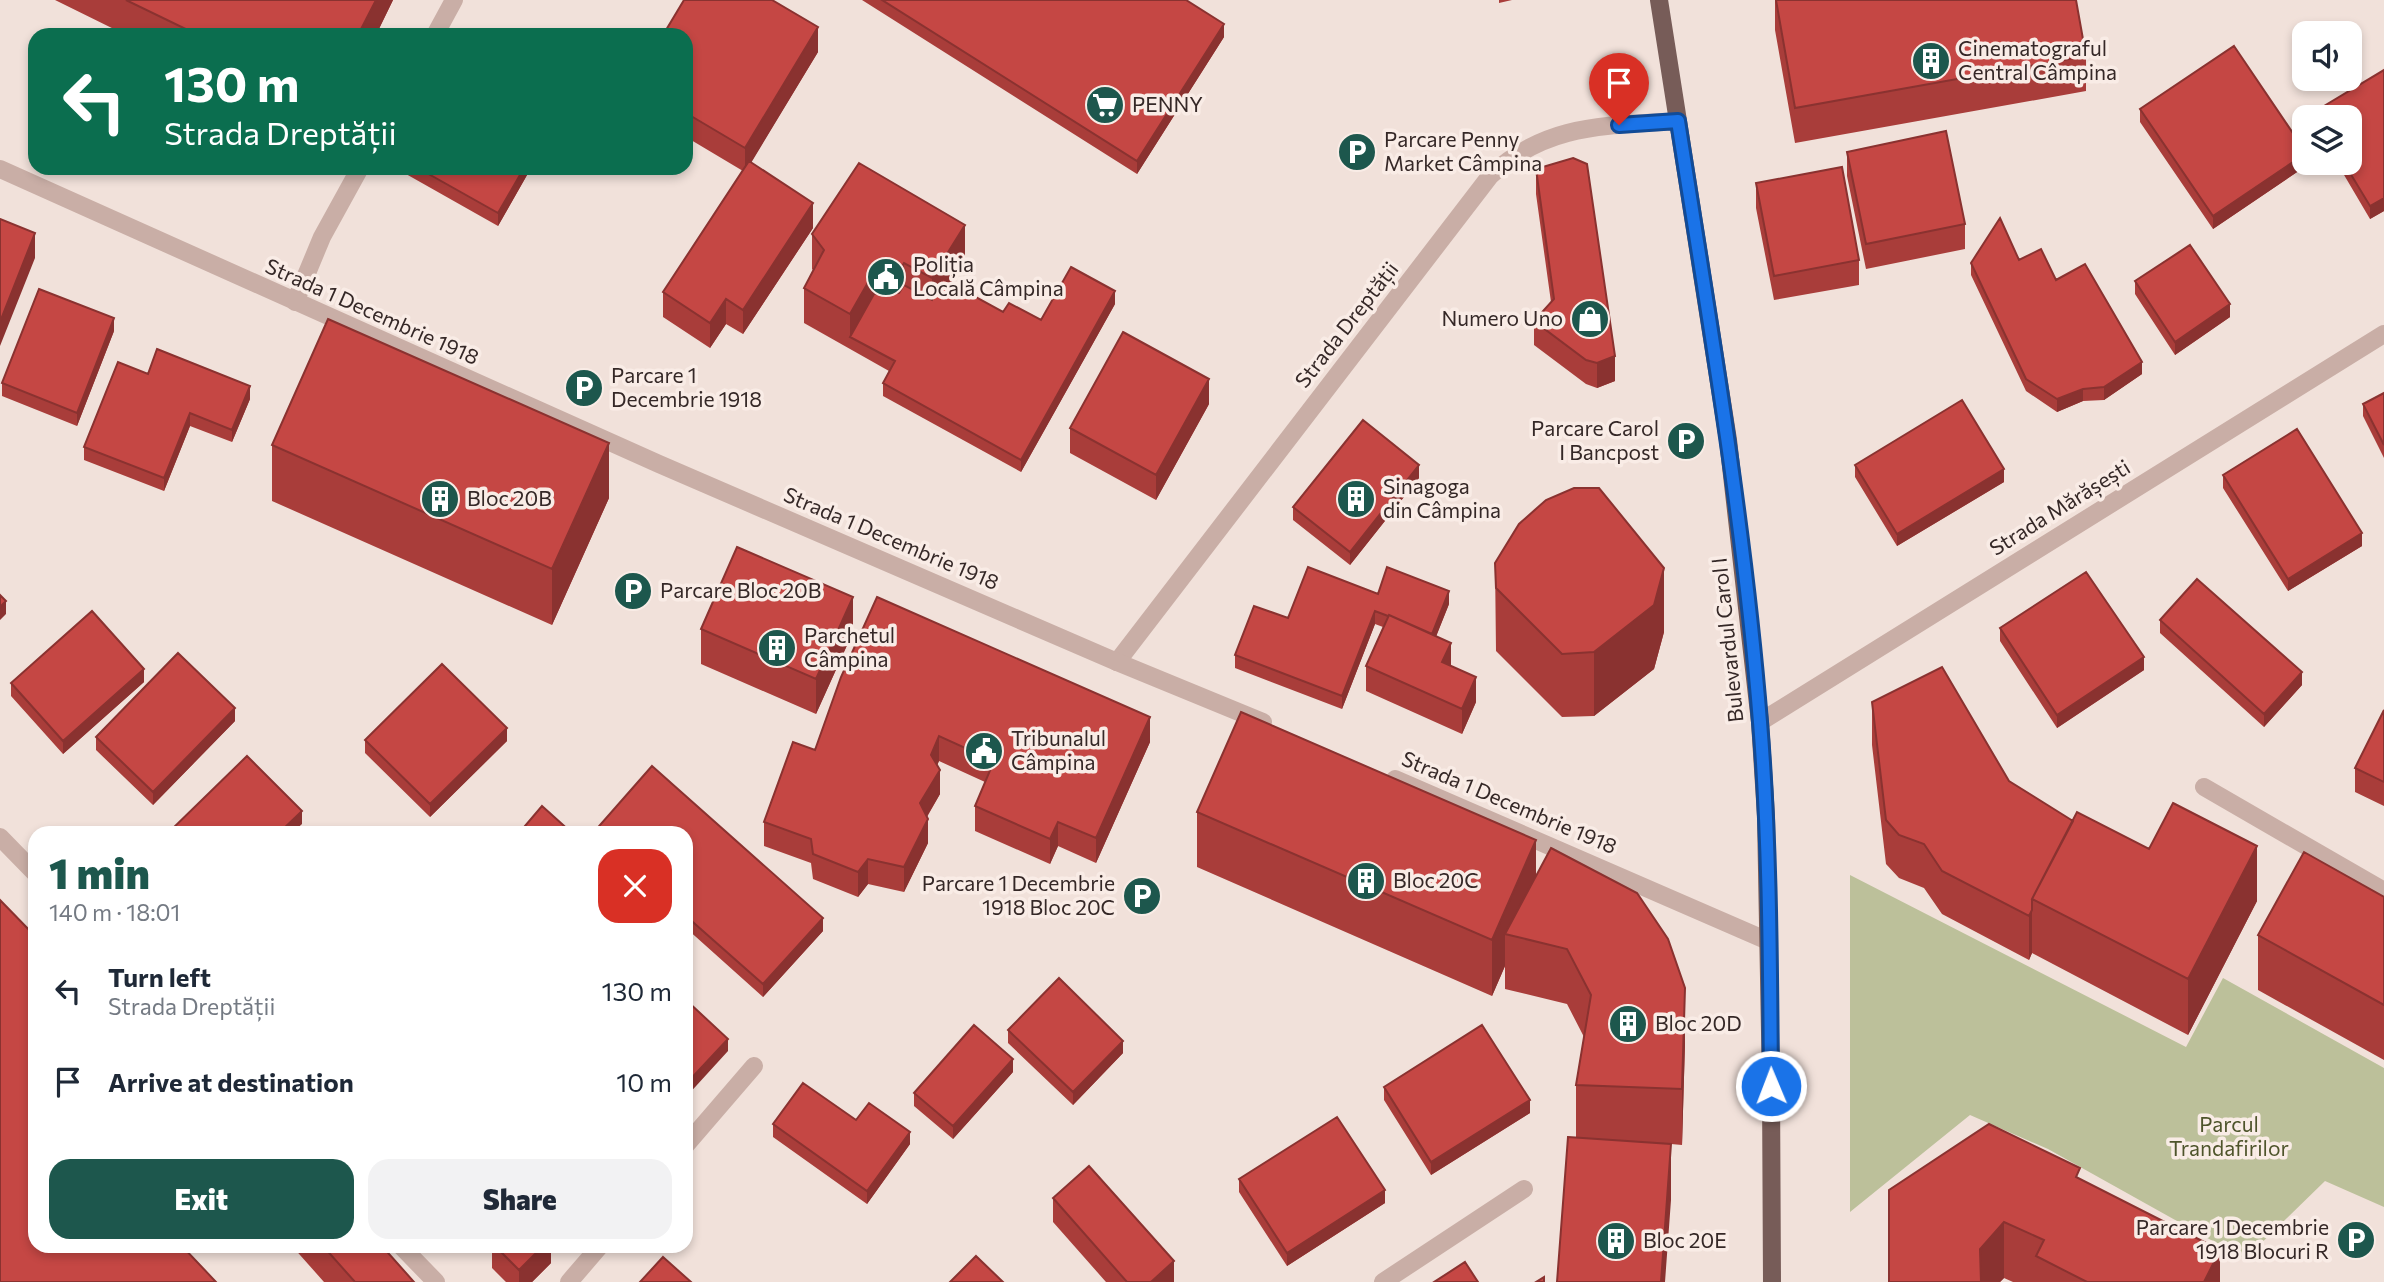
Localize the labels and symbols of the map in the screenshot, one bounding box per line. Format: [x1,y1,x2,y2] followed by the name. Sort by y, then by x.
[1958,35,2117,84] place label: Cinematograful Central Câmpina
[1910,40,1952,82] building icon: Cinematograful Central Câmpina
[1589,53,1649,125] pin
[1084,84,1126,126] supermarket icon: PENNY
[1132,91,1203,116] place label: PENNY
[1384,126,1542,175] place label: Parcare Penny Market Câmpina
[1336,131,1378,173] parking icon: Parcare Penny Market Câmpina
[913,251,1064,300] place label: Poliția Locală Câmpina
[262,252,483,369] street label: Strada 1 Decembrie 1918
[865,256,907,298] public building icon: Poliția Locală Câmpina
[1289,256,1404,393] street label: Strada Dreptății
[1569,298,1611,340] shop icon: Numero Uno
[1442,305,1563,330] place label: Numero Uno
[611,362,762,411] place label: Parcare 1 Decembrie 1918
[563,367,605,409] parking icon: Parcare 1 Decembrie 1918
[1531,415,1659,464] place label: Parcare Carol I Bancpost
[1665,420,1707,462] parking icon: Parcare Carol I Bancpost
[1984,453,2135,562] street label: Strada Mărășești
[1383,473,1501,522] place label: Sinagoga din Câmpina
[419,478,461,520] building icon: Bloc 20B
[1335,478,1377,520] building icon: Sinagoga din Câmpina
[780,481,1003,594] street label: Strada 1 Decembrie 1918
[467,485,552,510] place label: Bloc 20B
[1705,557,1748,724] street label: Bulevardul Carol I
[612,570,654,612] parking icon: Parcare Bloc 20B
[660,577,821,602] place label: Parcare Bloc 20B
[804,622,895,671] place label: Parchetul Câmpina
[756,627,798,669] building icon: Parchetul Câmpina
[1011,725,1106,774] place label: Tribunalul Câmpina
[963,730,1005,772] public building icon: Tribunalul Câmpina
[1398,745,1621,858] street label: Strada 1 Decembrie 1918
[1345,860,1387,902] building icon: Bloc 20C
[1393,867,1479,892] place label: Bloc 20C
[922,870,1115,919] place label: Parcare 1 Decembrie 1918 Bloc 20C
[1121,875,1163,917] parking icon: Parcare 1 Decembrie 1918 Bloc 20C
[1607,1003,1649,1045] building icon: Bloc 20D
[1655,1010,1742,1035] place label: Bloc 20D
[1734,1049,1808,1123] position arrow
[2169,1111,2289,1160] park label: Parcul Trandafirilor
[2136,1214,2329,1263] place label: Parcare 1 Decembrie 1918 Blocuri R
[2335,1219,2377,1261] parking icon: Parcare 1 Decembrie 1918 Blocuri R
[1595,1220,1637,1262] building icon: Bloc 20E
[1643,1227,1727,1252] place label: Bloc 20E

